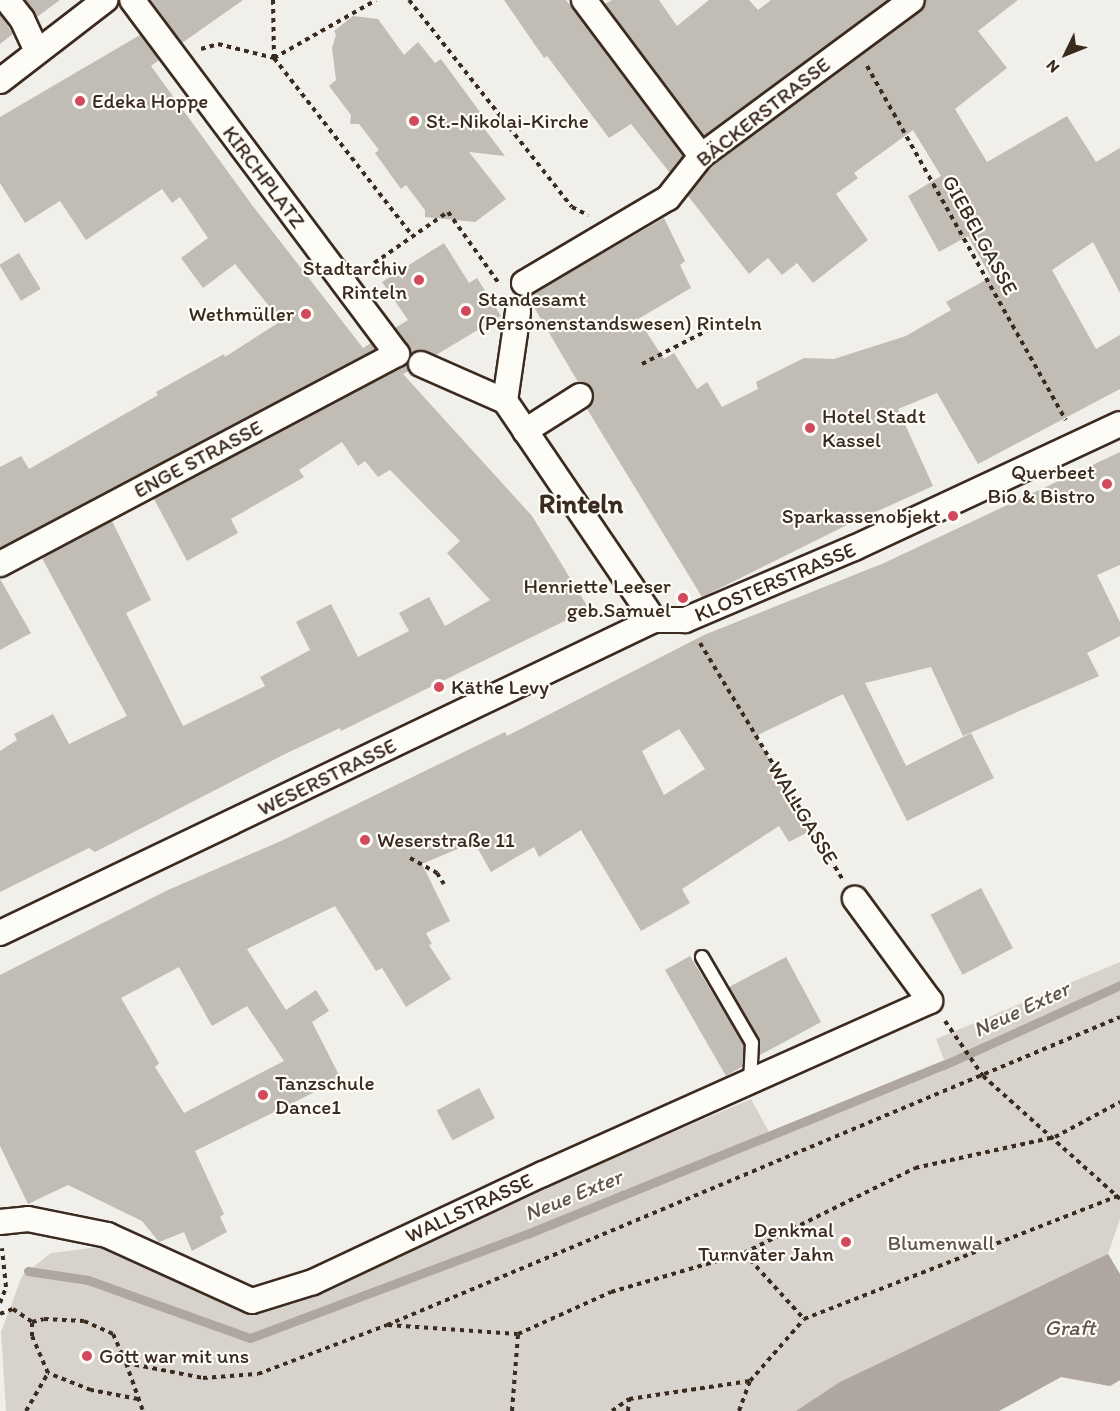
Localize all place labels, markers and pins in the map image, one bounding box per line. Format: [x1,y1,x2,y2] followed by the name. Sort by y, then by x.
[92,88,208,114] place label: Edeka Hoppe
[73,94,87,108] marker: Edeka Hoppe
[426,108,589,134] place label: St.-Nikolai-Kirche
[407,114,421,128] marker: St.-Nikolai-Kirche
[303,255,407,305] place label: Stadtarchiv Rinteln
[412,273,426,287] marker: Stadtarchiv Rinteln
[478,286,762,336] place label: Standesamt (Personenstandswesen) Rinteln
[189,301,294,327] place label: Wethmüller
[459,304,473,318] marker: Standesamt (Personenstandswesen) Rinteln
[299,307,313,321] marker: Wethmüller
[822,403,925,453] place label: Hotel Stadt Kassel
[803,421,817,435] marker: Hotel Stadt Kassel
[987,459,1095,509] place label: Querbeet Bio & Bistro
[1100,477,1114,491] marker: Querbeet Bio & Bistro
[782,503,941,529] place label: Sparkassenobjekt
[946,509,960,523] marker: Sparkassenobjekt
[523,573,671,623] place label: Henriette Leeser geb.Samuel
[676,591,690,605] marker: Henriette Leeser geb.Samuel
[451,674,549,700] place label: Käthe Levy
[432,680,446,694] marker: Käthe Levy
[377,827,515,853] place label: Weserstraße 11
[358,833,372,847] marker: Weserstraße 11
[275,1070,375,1120] place label: Tanzschule Dance1
[256,1088,270,1102] marker: Tanzschule Dance1
[699,1217,834,1267] place label: Denkmal Turnvater Jahn
[839,1235,853,1249] marker: Denkmal Turnvater Jahn
[99,1343,250,1369] place label: Gott war mit uns
[80,1349,94,1363] marker: Gott war mit uns

